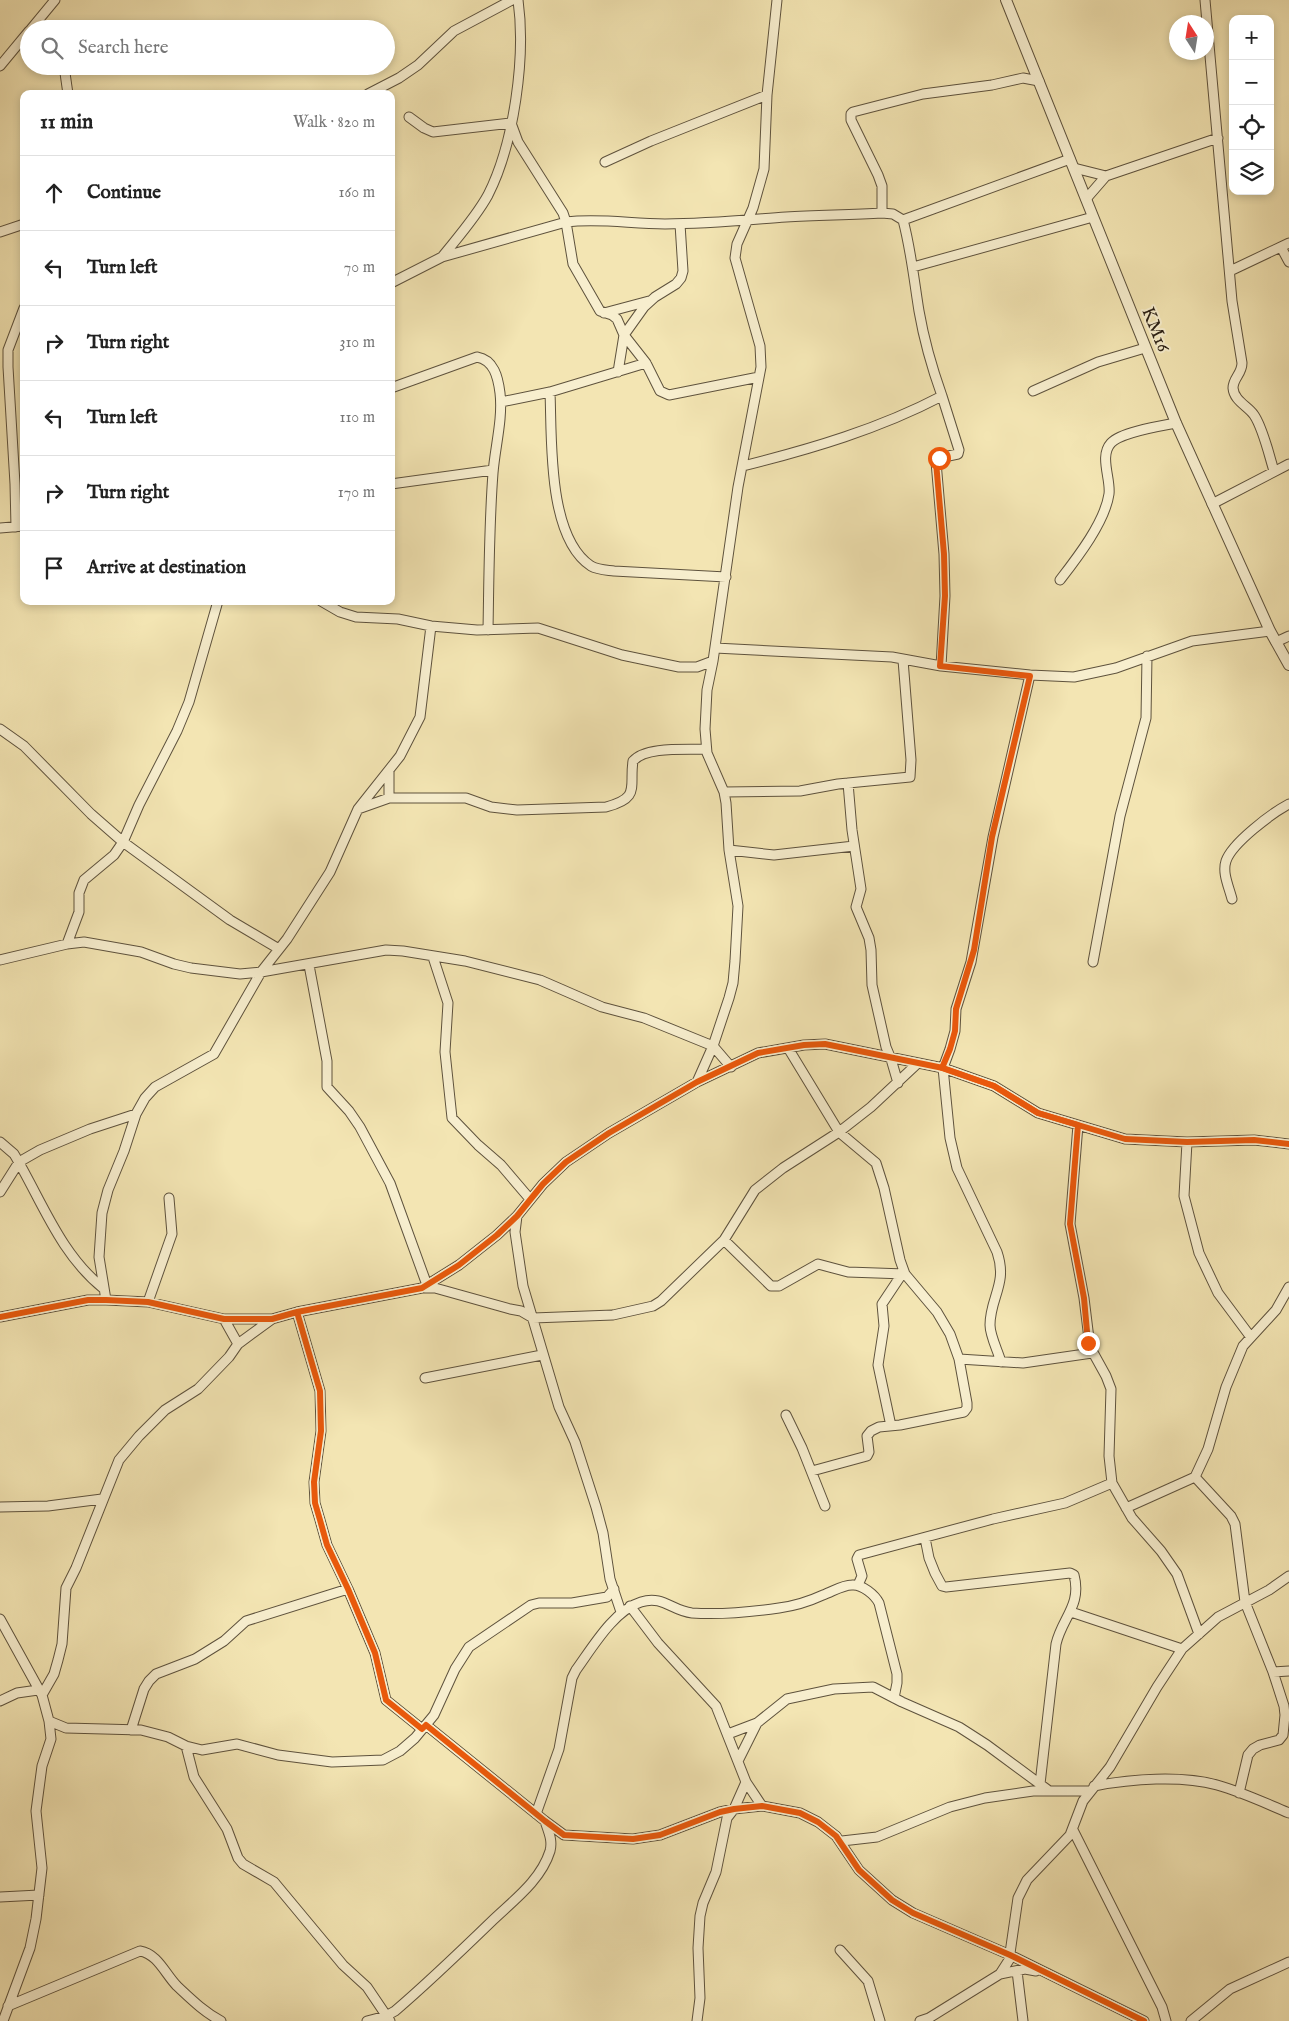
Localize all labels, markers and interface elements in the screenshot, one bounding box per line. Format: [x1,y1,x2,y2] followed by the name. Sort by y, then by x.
[1169,15,1214,60] north arrow
[1229,15,1274,195] map controls
[1229,15,1274,60] button: +
[20,20,395,75] search box
[38,34,66,62] icon: search
[78,36,169,60] text: Search here
[1229,60,1274,105] button: −
[1229,105,1274,150] button: locate
[40,109,93,136] text: 11 min
[293,113,375,133] text: Walk · 820 m
[1229,150,1274,195] button: layers
[40,179,68,207] icon: ahead
[87,181,161,205] text: Continue
[339,183,375,203] text: 160 m
[40,254,68,282] icon: left
[87,256,158,280] text: Turn left
[344,258,375,278] text: 70 m
[1135,304,1175,357] street label: KM16
[40,329,68,357] icon: right
[87,331,169,355] text: Turn right
[339,333,375,353] text: 310 m
[40,404,68,432] icon: left
[87,406,158,430] text: Turn left
[339,408,375,428] text: 110 m
[928,447,951,470] route start
[40,479,68,507] icon: right
[87,481,169,505] text: Turn right
[338,483,375,503] text: 170 m
[40,554,68,582] icon: arrive
[87,556,246,580] text: Arrive at destination
[1077,1332,1100,1355] route end

